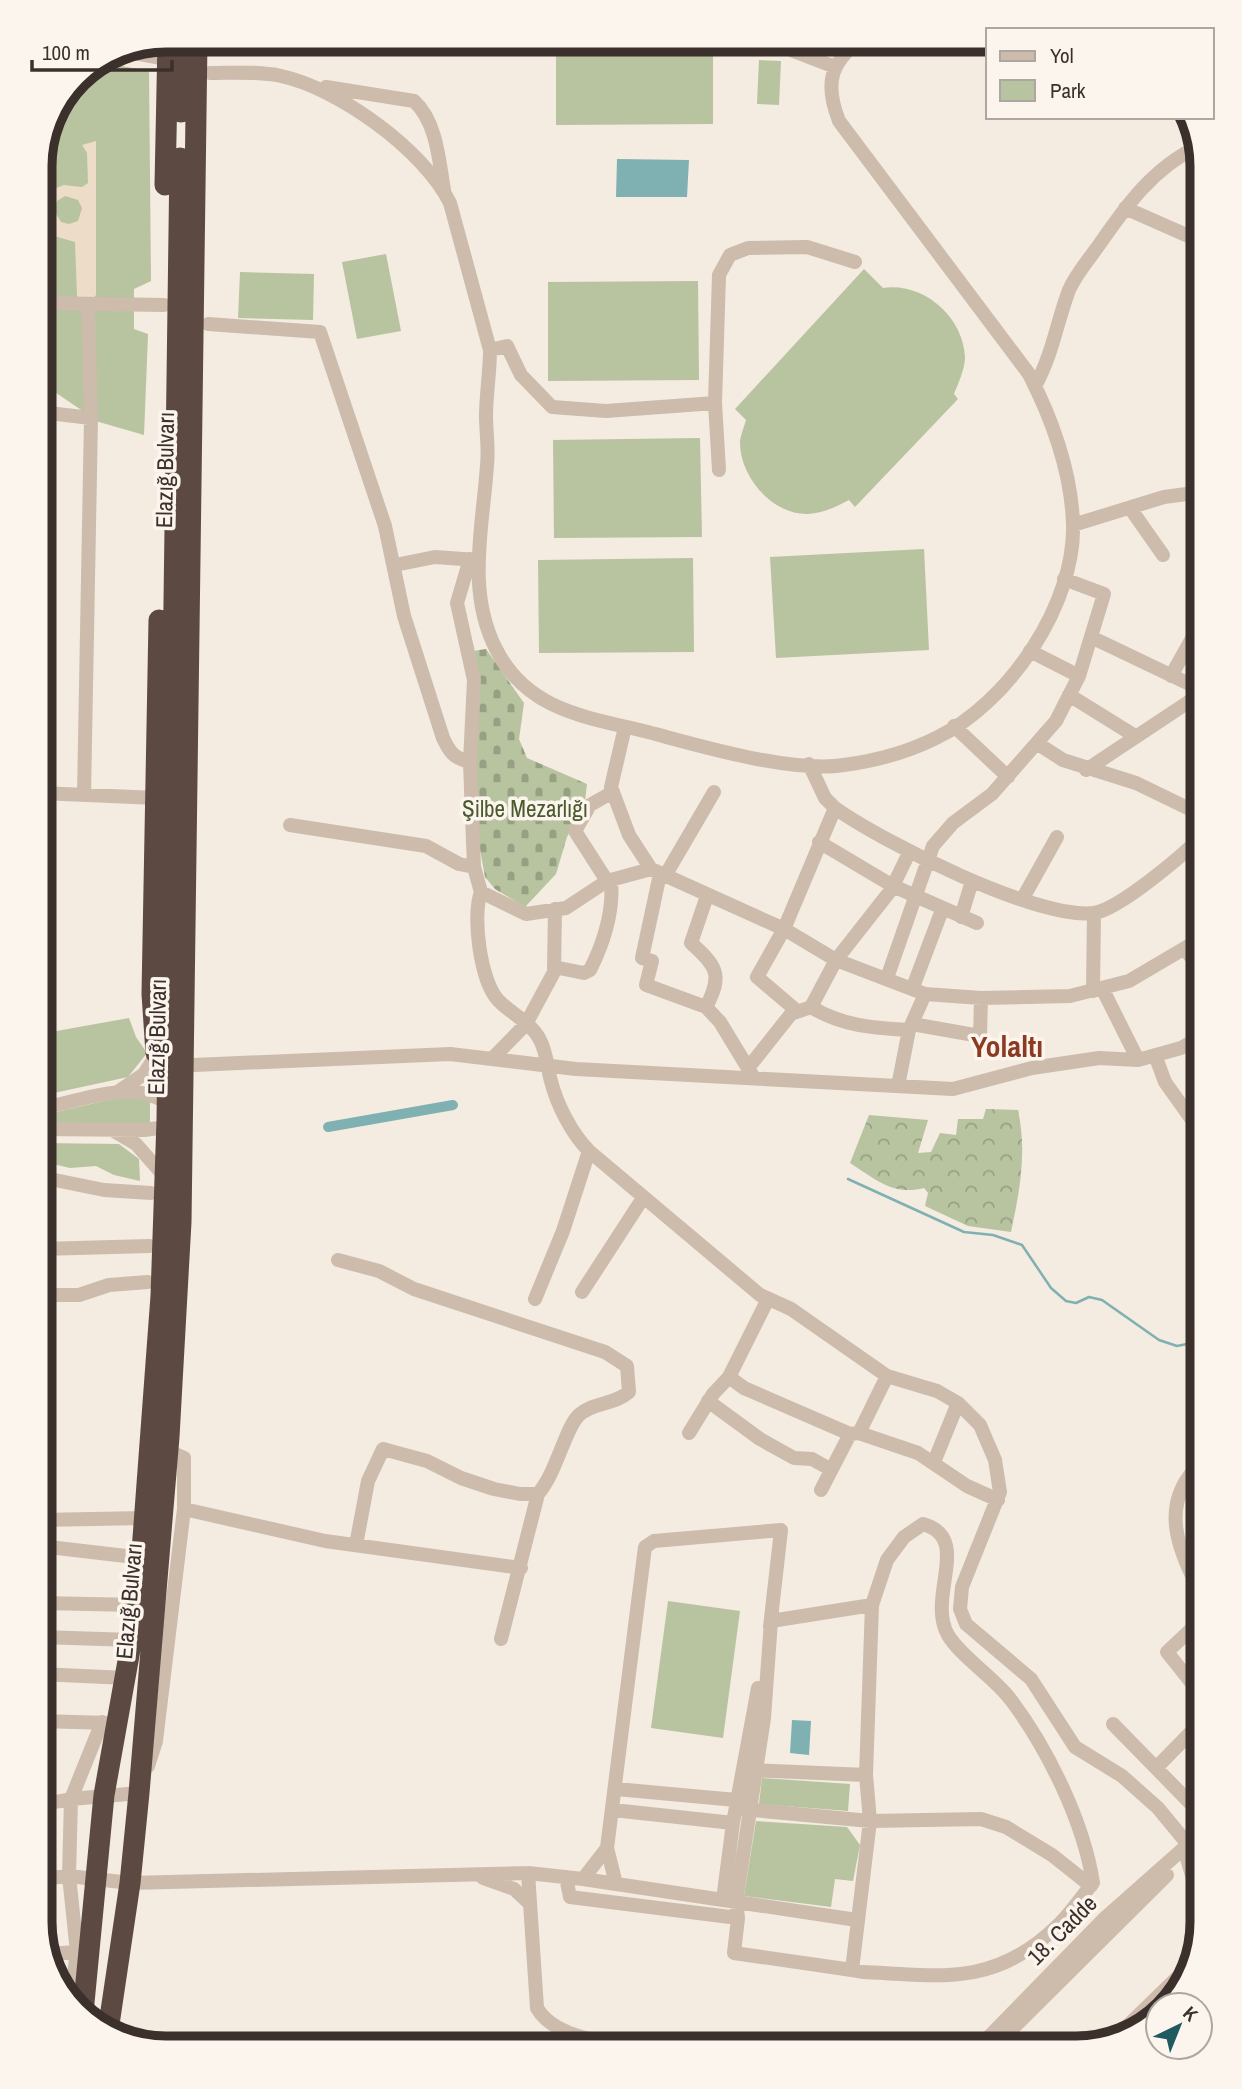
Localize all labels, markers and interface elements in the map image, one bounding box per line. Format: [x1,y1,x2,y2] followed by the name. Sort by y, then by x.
[32,28,172,72] scale bar
[986,28,1214,119] legend
[42,38,90,67] text: 100 m
[1050,41,1074,70] text: Yol
[1050,76,1086,105] text: Park
[148,412,181,528] street label: Elazığ Bulvarı
[462,793,588,824] park label: Şilbe Mezarlığı
[140,979,173,1095] street label: Elazığ Bulvarı
[971,1026,1043,1066] district label: Yolaltı
[108,1542,149,1660] street label: Elazığ Bulvarı
[1020,1888,1103,1971] street label: 18. Cadde
[1144,1991,1214,2061] north arrow
[1178,2000,1204,2027] text: K

